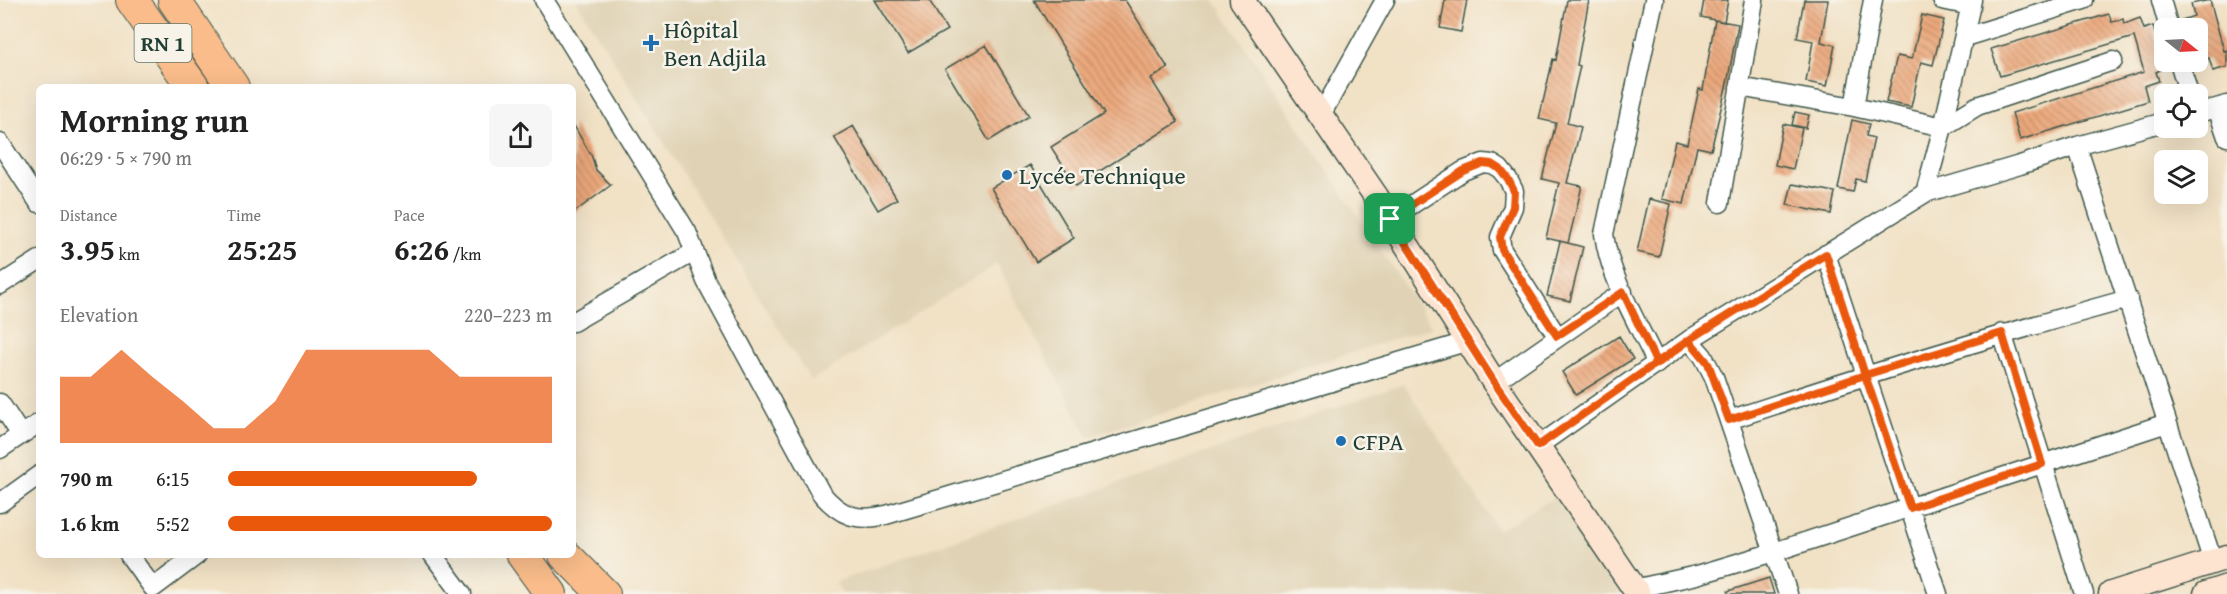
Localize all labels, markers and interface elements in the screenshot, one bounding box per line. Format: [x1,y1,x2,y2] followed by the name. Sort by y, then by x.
[664,12,767,75] place label: Hôpital Ben Adjila
[2154,18,2208,72] north arrow
[2154,18,2208,204] map controls
[134,24,192,62] road number: RN 1
[642,34,660,52] marker: Hôpital Ben Adjila
[2154,84,2208,138] button: locate
[60,96,249,144] text: Morning run
[489,104,552,167] button: share
[60,143,192,172] text: 06:29 · 5 × 790 m
[2154,150,2208,204] button: layers
[1019,158,1186,193] place label: Lycée Technique
[1000,168,1014,182] marker: Lycée Technique
[1364,193,1415,244] pin
[1373,202,1406,235] icon: arrive
[60,203,117,227] text: Distance
[227,203,261,227] text: Time
[394,203,425,227] text: Pace
[60,227,115,271] text: 3.95
[227,227,298,271] text: 25:25
[394,227,449,271] text: 6:26
[115,242,140,266] text: km
[449,242,481,266] text: /km
[60,300,138,329] text: Elevation
[464,300,552,329] text: 220–223 m
[1353,424,1404,459] place label: CFPA
[1334,434,1348,448] marker: CFPA
[60,464,113,493] text: 790 m
[156,464,190,493] text: 6:15
[60,509,119,538] text: 1.6 km
[156,509,190,538] text: 5:52

